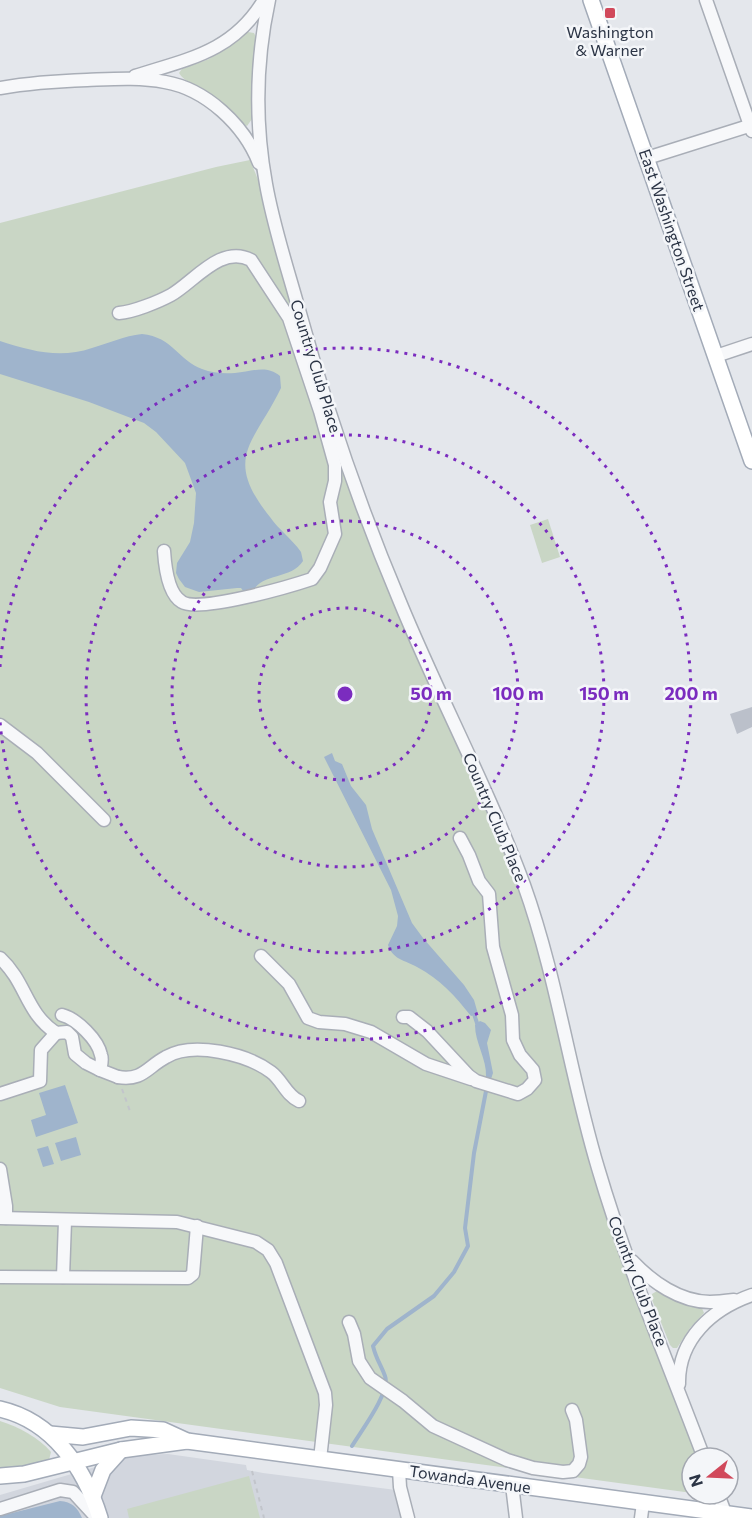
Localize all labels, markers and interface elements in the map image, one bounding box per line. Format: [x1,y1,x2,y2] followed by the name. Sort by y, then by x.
[603,6,617,20] marker: Washington & Warner
[566,22,654,59] place label: Washington & Warner
[636,146,709,314] street label: East Washington Street
[287,297,346,435] street label: Country Club Place
[410,682,452,704] text: 50 m
[492,682,544,704] text: 100 m
[579,682,629,704] text: 150 m
[664,682,718,704] text: 200 m
[335,684,355,704] centre of rings
[460,749,531,884] street label: Country Club Place
[605,1213,672,1349] street label: Country Club Place
[680,1446,740,1506] north arrow
[408,1461,532,1496] street label: Towanda Avenue
[684,1472,706,1489] text: N

